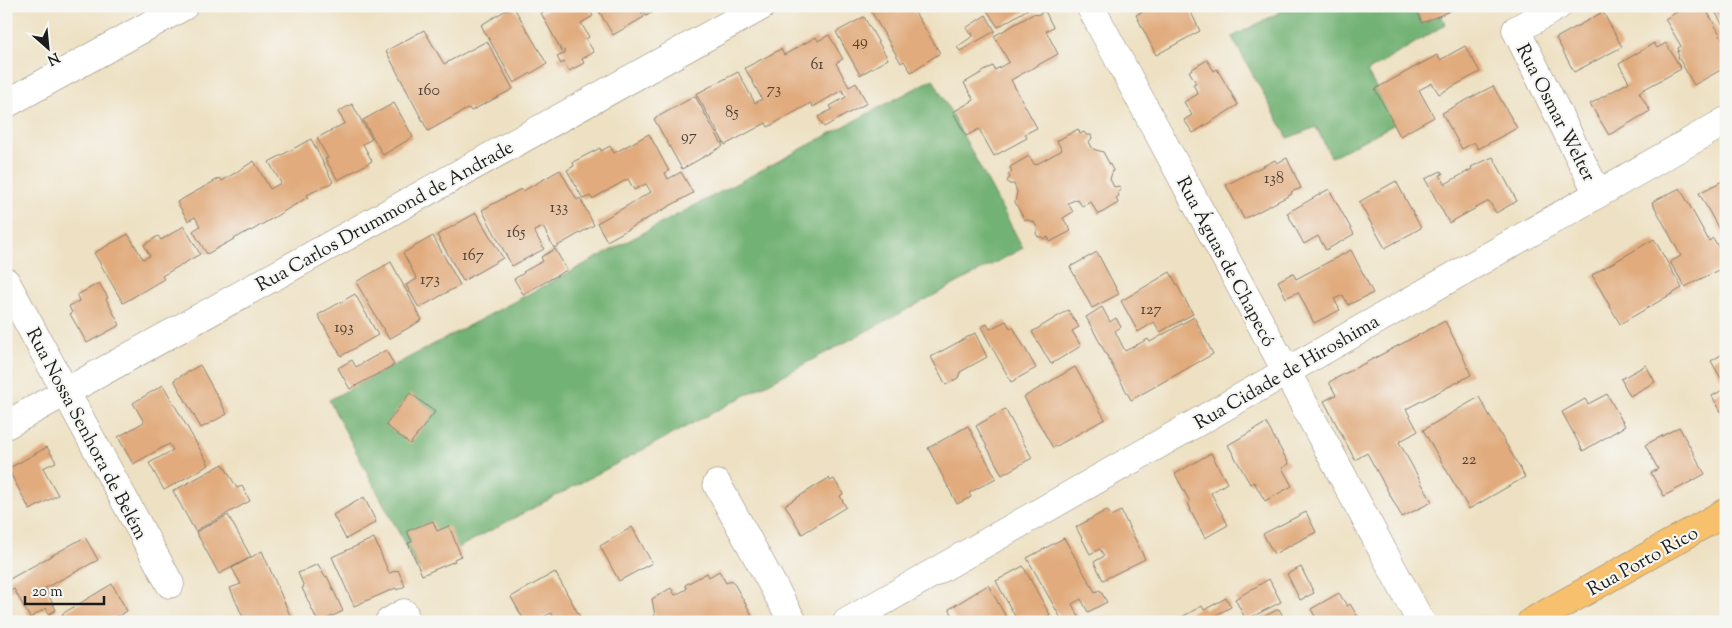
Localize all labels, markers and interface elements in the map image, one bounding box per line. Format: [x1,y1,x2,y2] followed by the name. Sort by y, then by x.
[22,22,72,72] north arrow
[852,31,868,54] house number: 49
[1508,40,1601,187] street label: Rua Osmar Welter
[43,46,63,69] text: N
[810,54,824,77] house number: 61
[767,79,781,102] house number: 73
[418,80,440,103] house number: 160
[725,102,739,125] house number: 85
[681,126,697,149] house number: 97
[252,135,519,299] street label: Rua Carlos Drummond de Andrade
[1264,168,1284,191] house number: 138
[1168,172,1281,352] street label: Rua Águas de Chapecó
[550,197,568,220] house number: 133
[507,222,526,245] house number: 165
[462,245,484,268] house number: 167
[420,269,440,292] house number: 173
[1141,299,1161,322] house number: 127
[1190,309,1385,437] street label: Rua Cidade de Hiroshima
[334,317,354,340] house number: 193
[18,323,153,545] street label: Rua Nossa Senhora de Belém
[1462,449,1477,472] house number: 22
[1583,521,1704,604] street label: Rua Porto Rico
[25,573,104,605] scale bar
[32,582,63,603] text: 20 m

